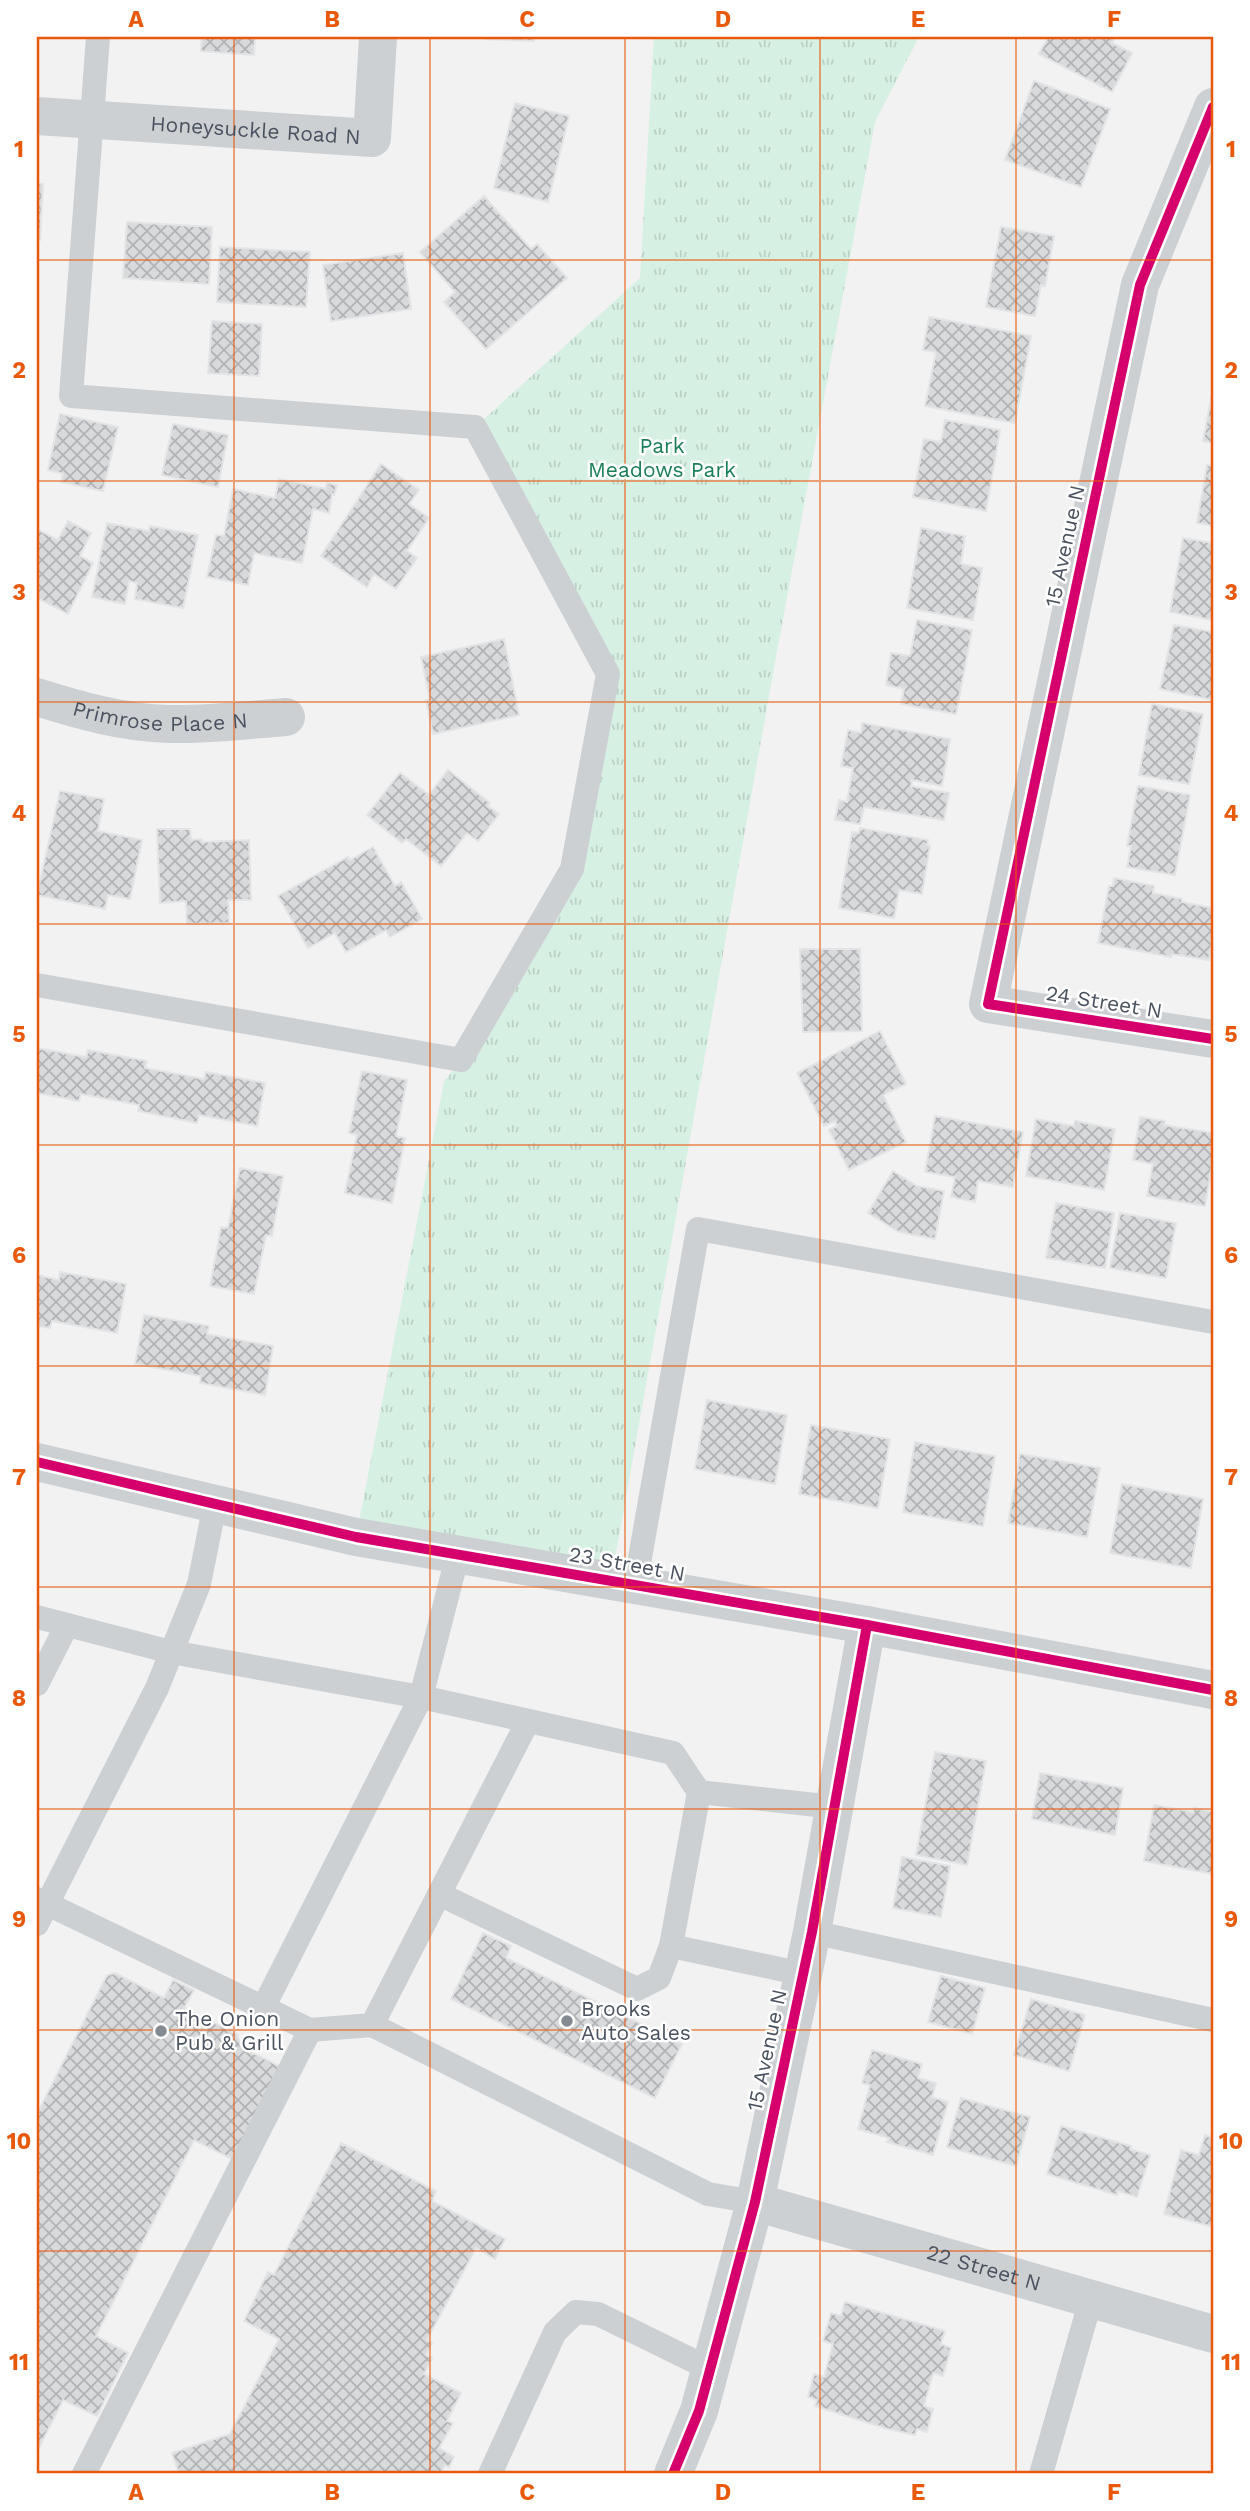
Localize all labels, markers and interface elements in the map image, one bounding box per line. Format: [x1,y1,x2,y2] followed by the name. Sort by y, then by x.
[128,6,144,33] text: A
[324,6,340,33] text: B
[519,6,535,33] text: C
[715,6,731,33] text: D
[911,6,925,33] text: E
[1107,6,1121,33] text: F
[150,110,361,149] street label: Honeysuckle Road N
[14,136,24,163] text: 1
[1226,136,1236,163] text: 1
[12,357,26,384] text: 2
[1224,357,1238,384] text: 2
[588,433,736,482] park label: Park Meadows Park
[1039,483,1090,609] street label: 15 Avenue N
[12,579,26,606] text: 3
[1224,579,1238,606] text: 3
[70,695,249,736] street label: Primrose Place N
[12,800,27,827] text: 4
[1224,800,1239,827] text: 4
[1044,980,1164,1023] street label: 24 Street N
[12,1021,26,1048] text: 5
[1224,1021,1238,1048] text: 5
[12,1242,26,1269] text: 6
[1224,1242,1238,1269] text: 6
[12,1464,26,1491] text: 7
[1224,1464,1238,1491] text: 7
[567,1541,687,1586] street label: 23 Street N
[12,1685,26,1712] text: 8
[1224,1685,1238,1712] text: 8
[12,1906,26,1933] text: 9
[1224,1906,1238,1933] text: 9
[741,1987,792,2113] street label: 15 Avenue N
[581,1996,691,2045] place label: Brooks Auto Sales
[175,2006,284,2055] place label: The Onion Pub & Grill
[559,2013,575,2029] marker: Brooks Auto Sales
[153,2023,169,2039] marker: The Onion Pub & Grill
[7,2128,31,2155] text: 10
[1219,2128,1243,2155] text: 10
[924,2239,1044,2296] street label: 22 Street N
[9,2349,29,2376] text: 11
[1221,2349,1241,2376] text: 11
[128,2479,144,2506] text: A
[324,2479,340,2506] text: B
[519,2479,535,2506] text: C
[715,2479,731,2506] text: D
[911,2479,925,2506] text: E
[1107,2479,1121,2506] text: F

